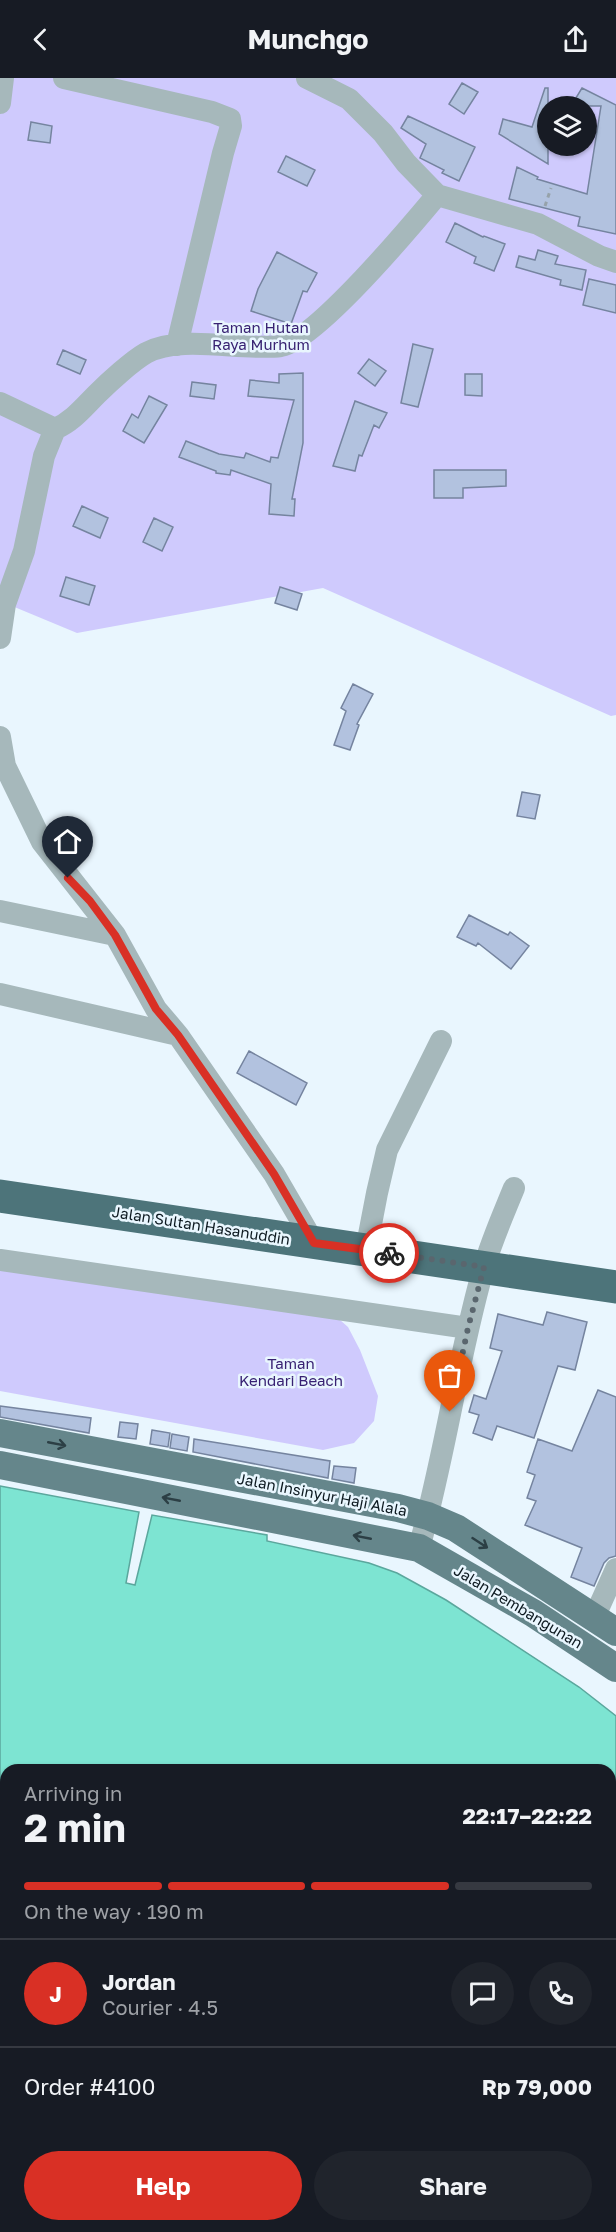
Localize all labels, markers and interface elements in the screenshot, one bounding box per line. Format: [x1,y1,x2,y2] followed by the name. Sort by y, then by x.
[24,23,57,56] icon: back
[247,23,369,55] text: Munchgo
[559,23,592,56] icon: share
[537,96,597,156] map controls
[537,96,597,156] button: layers
[212,318,310,353] park label: Taman Hutan Raya Murhum
[42,816,93,878] pin
[51,825,84,858] icon: home
[111,1202,291,1248] street label: Jalan Sultan Hasanuddin
[359,1223,419,1283] courier
[373,1237,406,1270] icon: bike
[424,1350,475,1412] pin
[239,1354,343,1389] park label: Taman Kendari Beach
[433,1359,466,1392] icon: bag
[47,1439,67,1450] one-way arrow
[236,1469,409,1519] street label: Jalan Insinyur Haji Alala
[161,1493,181,1504] one-way arrow
[353,1531,372,1542] one-way arrow
[471,1538,488,1550] one-way arrow
[451,1561,586,1652] street label: Jalan Pembangunan
[24,1781,122,1805] text: Arriving in
[462,1802,592,1829] text: 22:17–22:22
[24,1804,126,1851] text: 2 min
[24,1899,204,1923] text: On the way · 190 m
[451,1962,514,2025] button: chat
[529,1962,592,2025] button: phone
[102,1968,176,1995] text: Jordan
[49,1980,62,2007] text: J
[102,1995,218,2019] text: Courier · 4.5
[24,2073,155,2100] text: Order #4100
[482,2073,592,2100] text: Rp 79,000
[24,2151,302,2220] button: Help
[314,2151,592,2220] button: Share

